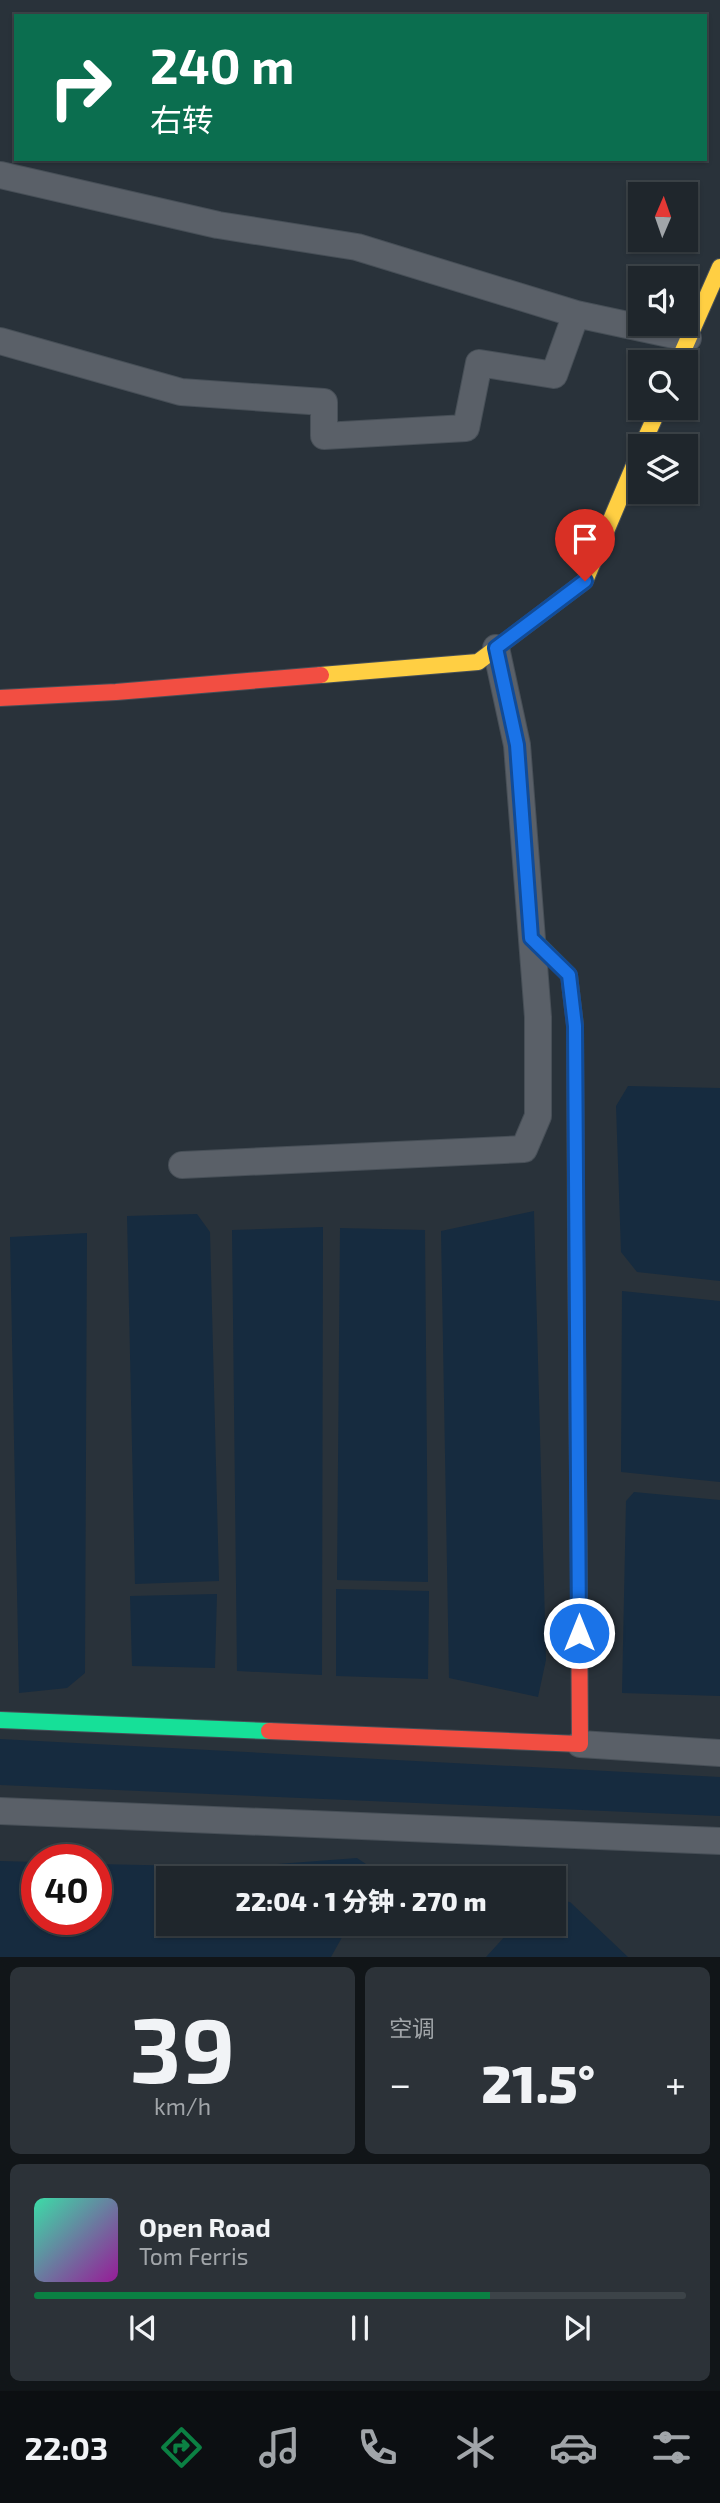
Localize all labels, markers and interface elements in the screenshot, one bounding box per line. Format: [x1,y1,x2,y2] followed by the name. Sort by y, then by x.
[150,35,294,94] text: 240 m
[35,42,126,133] icon: right
[150,100,214,138] text: 右转
[628,182,698,252] north arrow
[628,182,698,504] map controls
[628,266,698,336] button: sound
[628,350,698,420] button: search
[628,434,698,504] button: layers
[555,509,615,581] pin
[566,520,604,558] icon: arrive
[542,1596,616,1670] position arrow
[21,1844,112,1935] speed limit sign: 40
[236,1885,486,1916] text: 22:04 · 1 分钟 · 270 m
[130,1992,235,2101] text: 39
[389,2014,435,2042] text: 空调
[481,2051,595,2113] text: 21.5°
[389,2060,411,2106] text: −
[665,2060,686,2106] text: +
[154,2092,211,2120] text: km/h
[139,2211,271,2242] text: Open Road
[139,2242,248,2270] text: Tom Ferris
[124,2309,162,2347] icon: previous
[341,2309,379,2347] icon: pause
[558,2309,596,2347] icon: next
[157,2423,206,2472] icon: directions
[255,2423,304,2472] icon: music
[353,2423,402,2472] icon: phone
[451,2423,500,2472] icon: climate
[549,2423,598,2472] icon: car
[647,2423,696,2472] icon: filters
[24,2428,108,2466] text: 22:03

